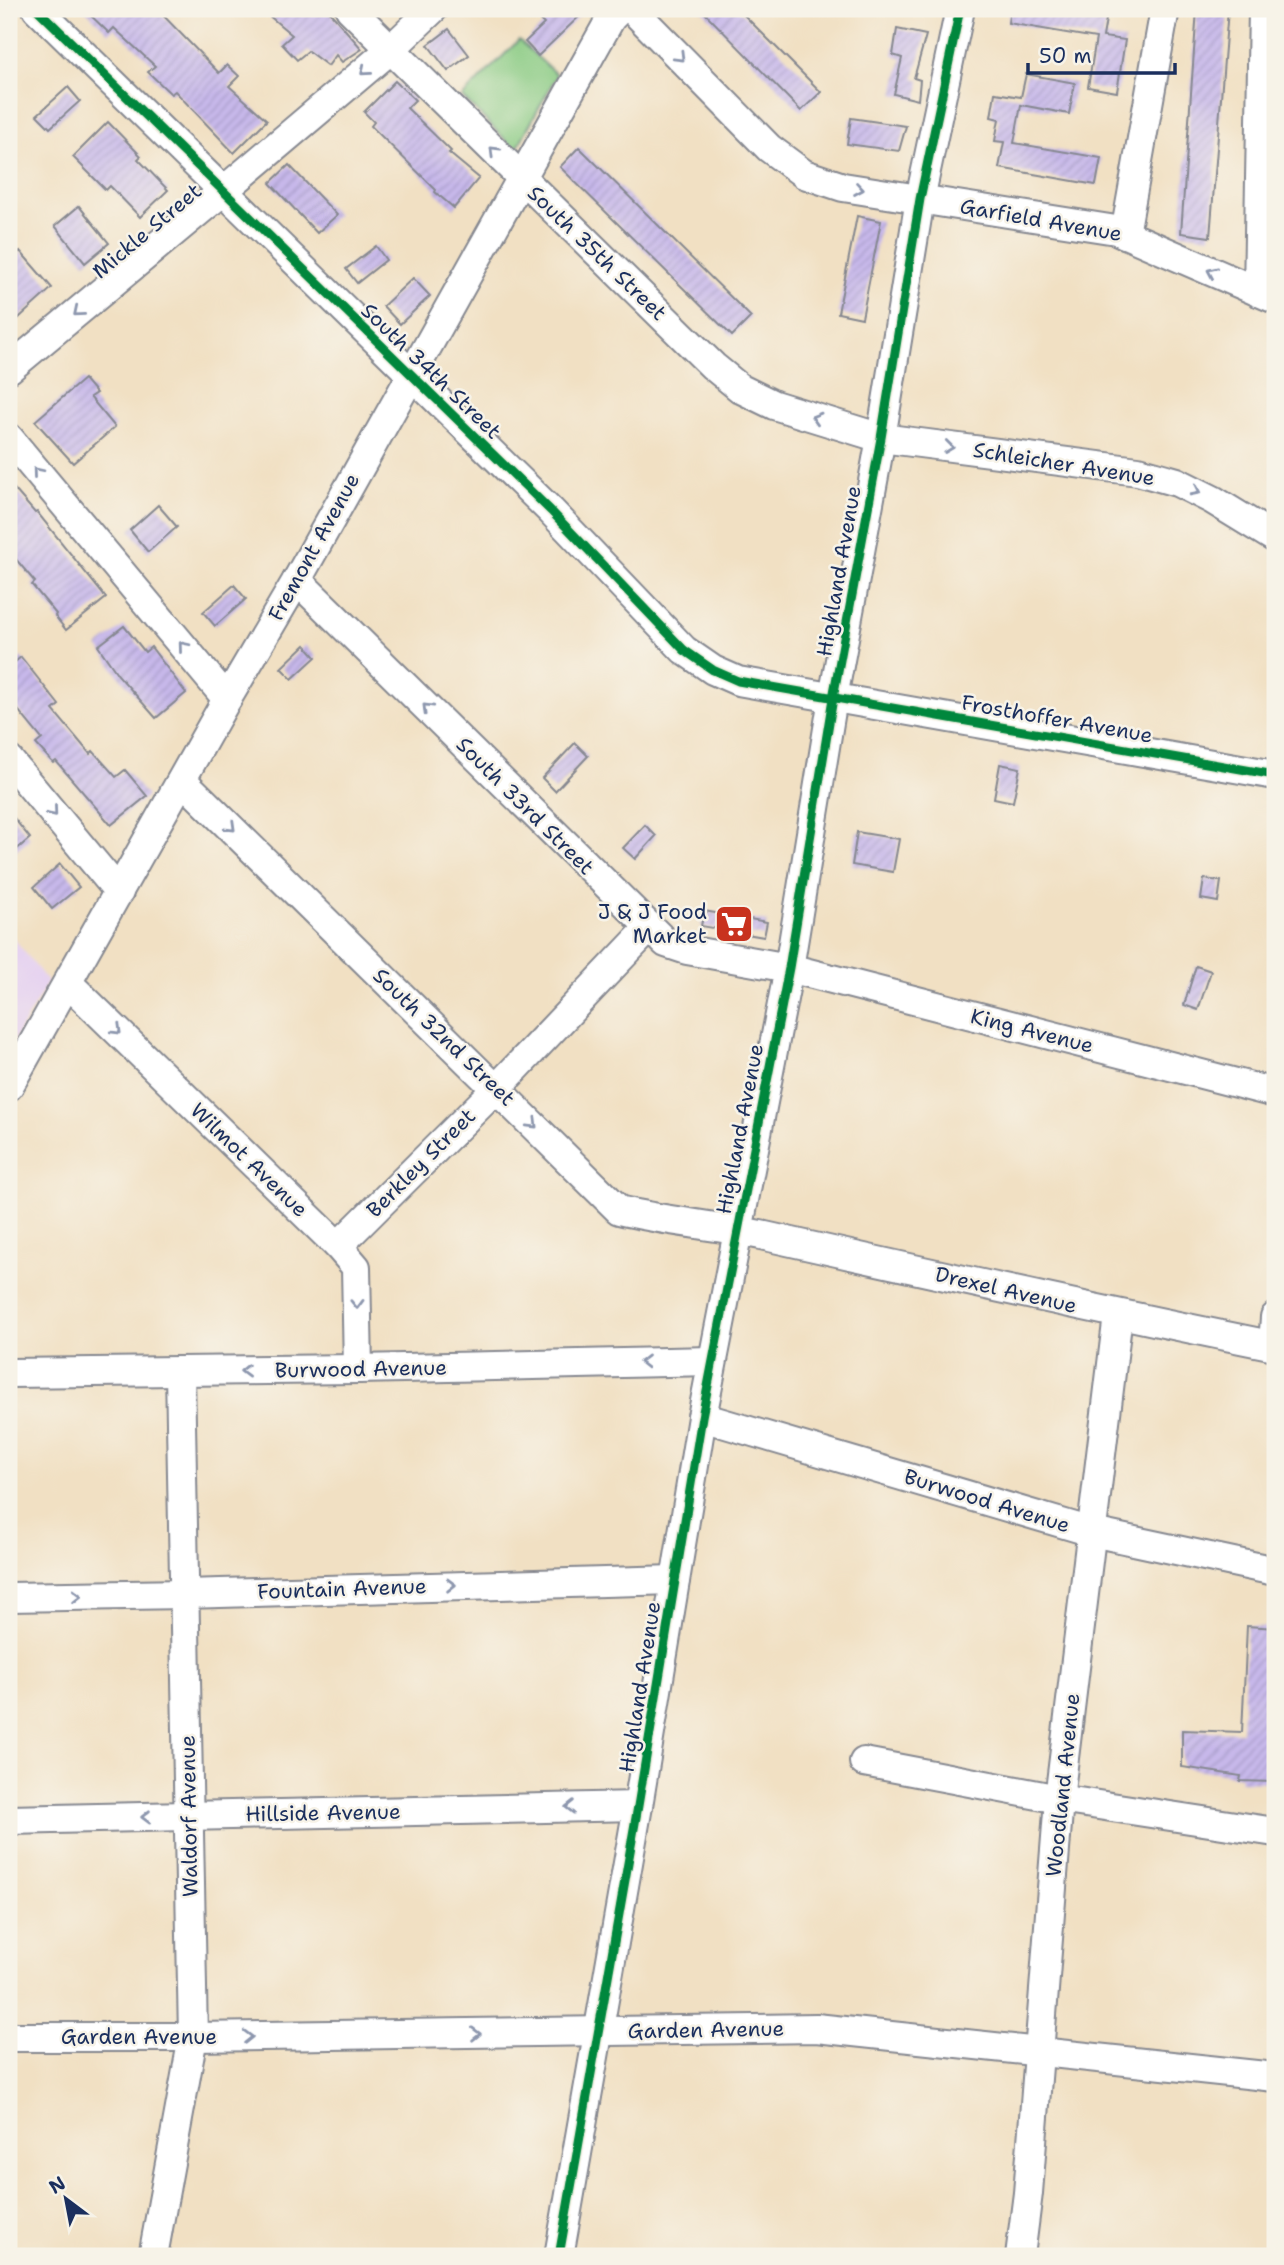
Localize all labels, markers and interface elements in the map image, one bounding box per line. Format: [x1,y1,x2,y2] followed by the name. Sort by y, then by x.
[1028,32,1176,76] scale bar
[1039,42,1092,70] text: 50 m
[672,49,685,62] one-way arrow
[360,63,373,75] one-way arrow
[489,147,502,160] one-way arrow
[86,177,208,285] street label: Mickle Street
[521,179,673,327] street label: South 35th Street
[853,181,865,196] one-way arrow
[958,192,1124,248] street label: Garfield Avenue
[1207,267,1219,281] one-way arrow
[355,297,507,445] street label: South 34th Street
[73,303,85,316] one-way arrow
[810,412,823,426] one-way arrow
[971,436,1157,492] street label: Schleicher Avenue
[943,439,955,454] one-way arrow
[33,467,45,480] one-way arrow
[262,468,366,626] street label: Fremont Avenue
[810,483,868,659] street label: Highland Avenue
[1189,483,1201,497] one-way arrow
[179,642,191,655] one-way arrow
[959,688,1155,750] street label: Frosthoffer Avenue
[422,704,435,717] one-way arrow
[450,731,600,881] street label: South 33rd Street
[44,805,57,817] one-way arrow
[222,819,235,832] one-way arrow
[598,898,707,950] place label: J & J Food Market
[713,903,755,945] supermarket icon: J & J Food Market
[367,962,521,1112] street label: South 32nd Street
[968,1002,1096,1060] street label: King Avenue
[109,1022,122,1035] one-way arrow
[710,1041,770,1217] street label: Highland Avenue
[184,1097,314,1223] street label: Wilmot Avenue
[360,1102,482,1224] street label: Berkley Street
[525,1116,537,1128] one-way arrow
[933,1260,1079,1320] street label: Drexel Avenue
[349,1299,364,1310] one-way arrow
[275,1354,447,1384] street label: Burwood Avenue
[638,1354,649,1370] one-way arrow
[240,1363,250,1379] one-way arrow
[901,1462,1073,1540] street label: Burwood Avenue
[257,1572,427,1606] street label: Fountain Avenue
[447,1577,457,1593] one-way arrow
[72,1588,83,1603] one-way arrow
[613,1599,667,1775] street label: Highland Avenue
[1039,1692,1087,1878] street label: Woodland Avenue
[174,1735,204,1897] street label: Waldorf Avenue
[245,1798,401,1828] street label: Hillside Avenue
[564,1800,575,1815] one-way arrow
[140,1809,151,1824] one-way arrow
[627,2015,785,2045] street label: Garden Avenue
[61,2023,217,2051] street label: Garden Avenue
[471,2026,482,2041] one-way arrow
[243,2029,254,2044] one-way arrow
[32,2164,102,2234] north arrow
[44,2170,70,2200] text: N

